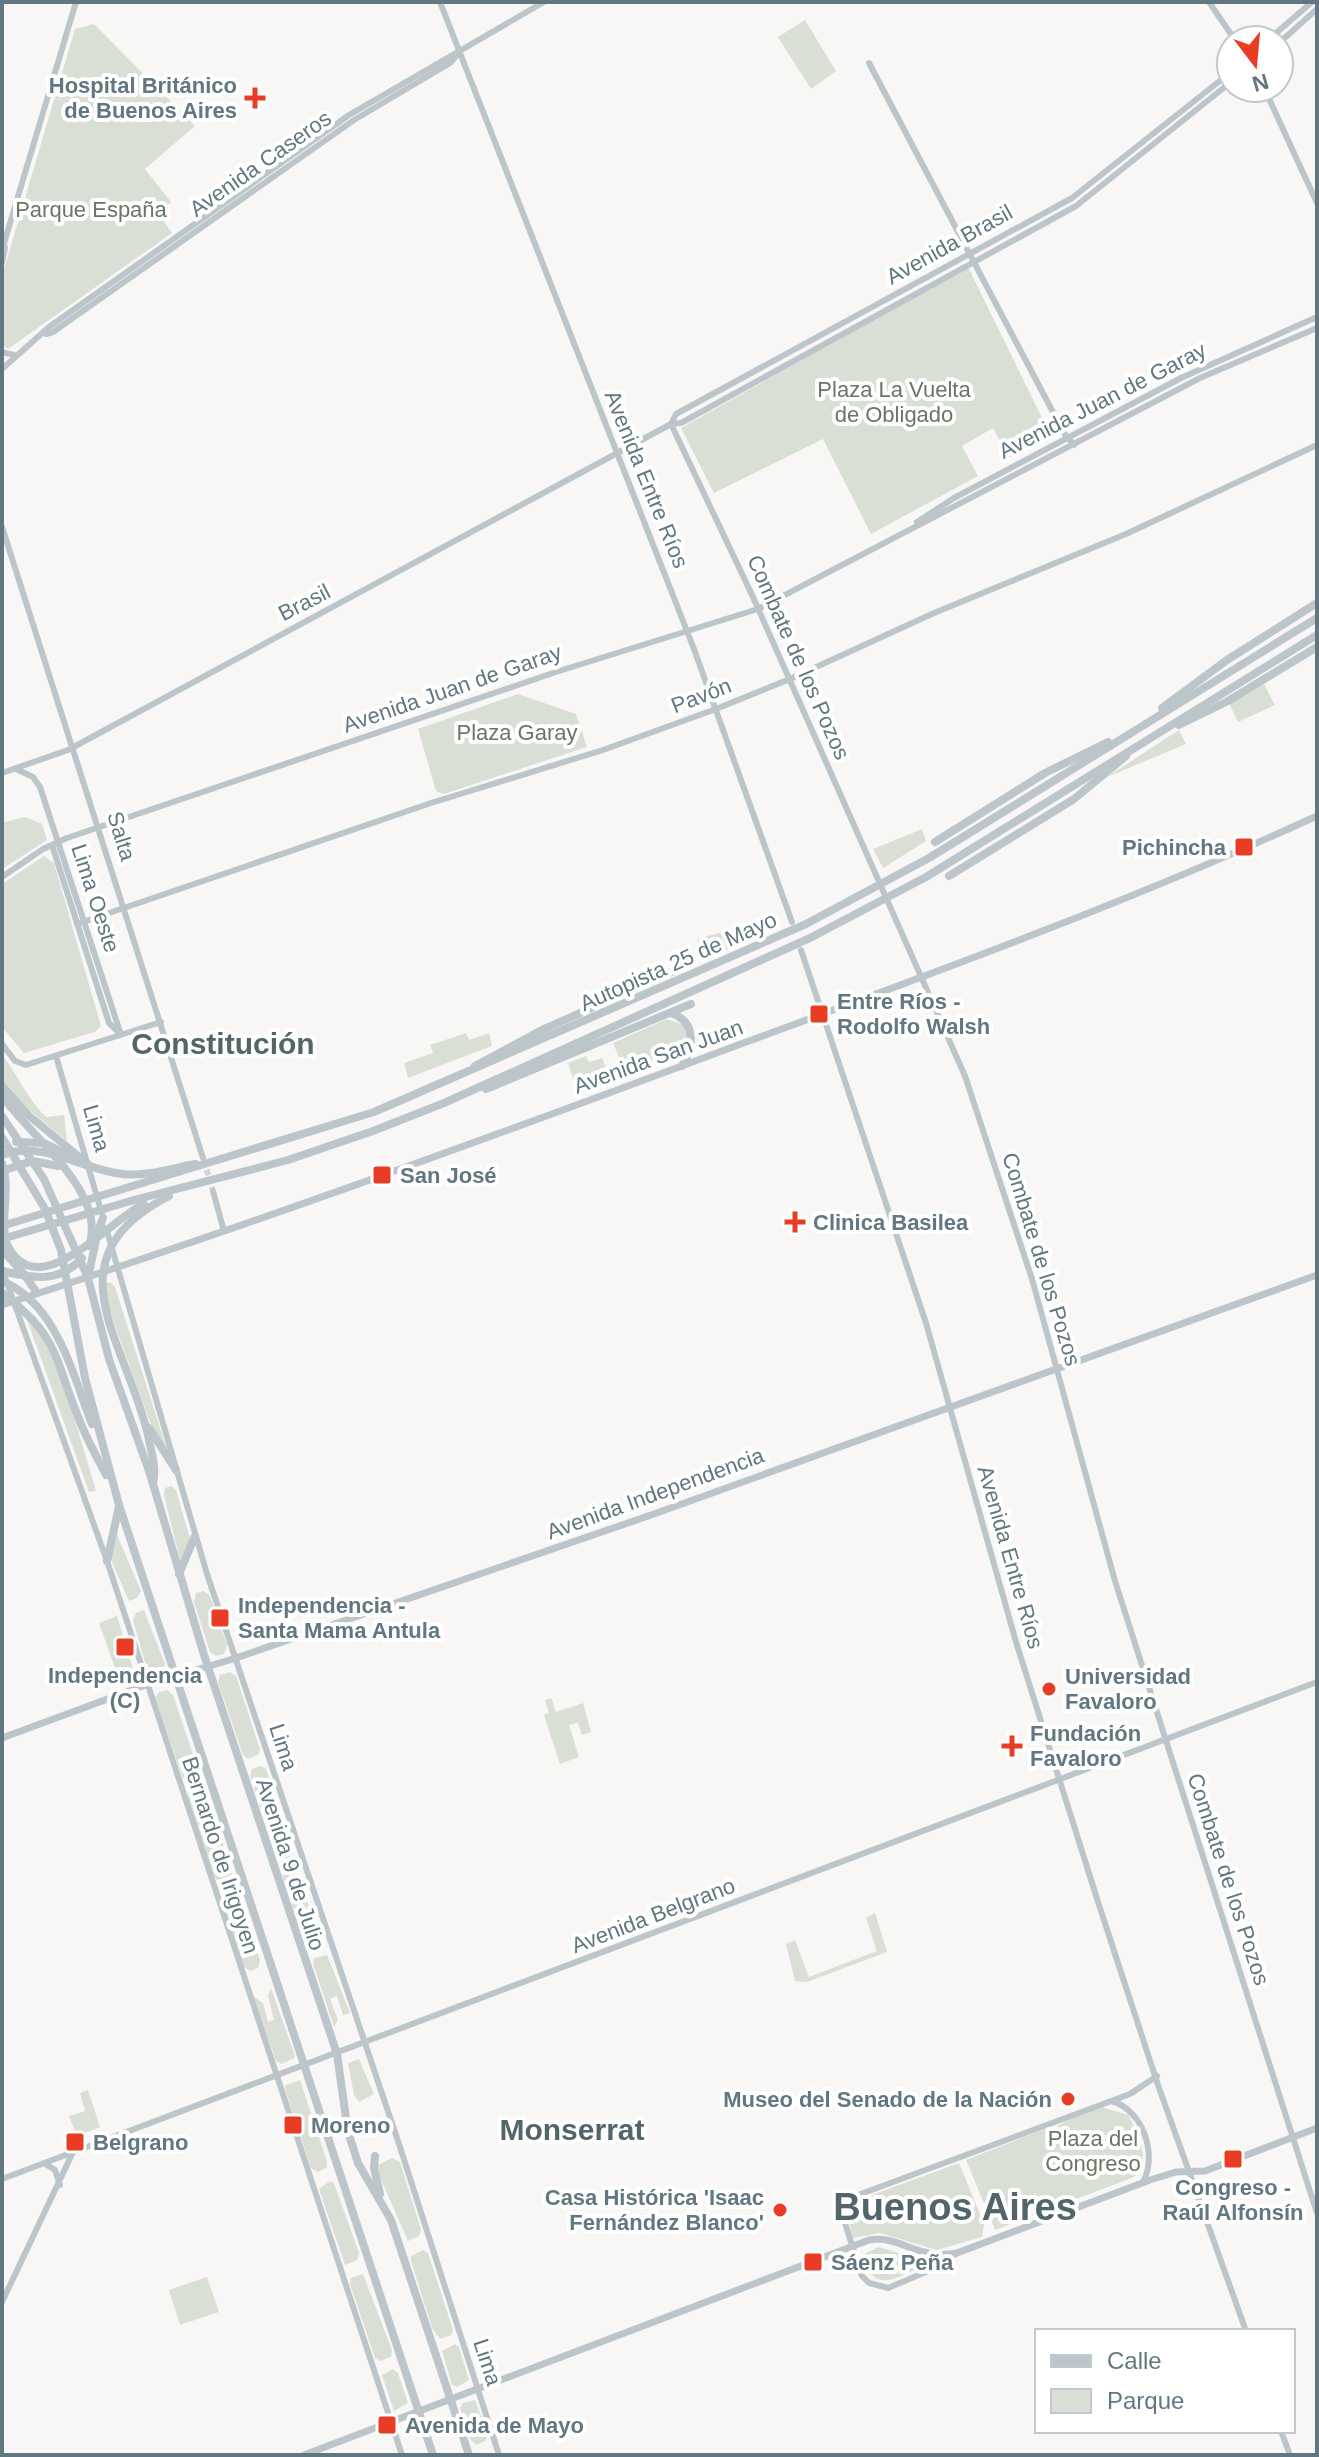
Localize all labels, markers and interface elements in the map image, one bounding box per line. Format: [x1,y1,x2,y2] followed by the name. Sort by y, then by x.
[1215,24,1295,104] north arrow
[1249,69,1271,97] text: N
[49,73,237,123] place label: Hospital Británico de Buenos Aires
[244,87,266,109] marker: Hospital Británico de Buenos Aires
[185,105,336,222] street label: Avenida Caseros
[15,197,168,222] park label: Parque España
[882,200,1017,289] street label: Avenida Brasil
[994,337,1210,464] street label: Avenida Juan de Garay
[817,377,971,427] park label: Plaza La Vuelta de Obligado
[600,387,694,572] street label: Avenida Entre Ríos
[742,551,855,763] street label: Combate de los Pozos
[274,579,334,626] street label: Brasil
[340,639,565,738] street label: Avenida Juan de Garay
[668,673,735,718] street label: Pavón
[456,720,578,745] park label: Plaza Garay
[102,809,141,865] street label: Salta
[1122,835,1227,860] place label: Pichincha
[1233,836,1255,858] marker: Pichincha
[66,841,125,956] street label: Lima Oeste
[576,907,780,1016] street label: Autopista 25 de Mayo
[837,989,990,1039] place label: Entre Ríos - Rodolfo Walsh
[808,1003,830,1025] marker: Entre Ríos - Rodolfo Walsh
[570,1014,746,1099] street label: Avenida San Juan
[131,1027,315,1060] district label: Constitución
[78,1102,115,1155] street label: Lima
[997,1150,1086,1369] street label: Combate de los Pozos
[400,1163,497,1188] place label: San José
[371,1164,393,1186] marker: San José
[813,1210,969,1235] place label: Clinica Basilea
[784,1211,806,1233] marker: Clinica Basilea
[543,1442,768,1544] street label: Avenida Independencia
[972,1463,1049,1651] street label: Avenida Entre Ríos
[238,1593,441,1643] place label: Independencia - Santa Mama Antula
[209,1607,231,1629] marker: Independencia - Santa Mama Antula
[114,1636,136,1658] marker: Independencia (C)
[48,1663,203,1713] place label: Independencia (C)
[1065,1664,1191,1714] place label: Universidad Favaloro
[1040,1680,1058,1698] marker: Universidad Favaloro
[264,1721,303,1774] street label: Lima
[1030,1721,1141,1771] place label: Fundación Favaloro
[1001,1735,1023,1757] marker: Fundación Favaloro
[177,1754,264,1957] street label: Bernardo de Irigoyen
[1182,1770,1275,1988] street label: Combate de los Pozos
[251,1775,330,1953] street label: Avenida 9 de Julio
[568,1873,739,1958] street label: Avenida Belgrano
[723,2087,1052,2112] place label: Museo del Senado de la Nación
[1059,2090,1077,2108] marker: Museo del Senado de la Nación
[311,2113,390,2138] place label: Moreno
[499,2113,645,2146] district label: Monserrat
[282,2114,304,2136] marker: Moreno
[1045,2126,1141,2176] park label: Plaza del Congreso
[93,2130,188,2155] place label: Belgrano
[64,2131,86,2153] marker: Belgrano
[1222,2148,1244,2170] marker: Congreso - Raúl Alfonsín
[1163,2175,1303,2225] place label: Congreso - Raúl Alfonsín
[545,2185,764,2235] place label: Casa Histórica 'Isaac Fernández Blanco'
[833,2186,1077,2228] district label: Buenos Aires
[771,2201,789,2219] marker: Casa Histórica 'Isaac Fernández Blanco'
[831,2250,954,2275] place label: Sáenz Peña
[802,2251,824,2273] marker: Sáenz Peña
[1035,2329,1295,2433] legend
[468,2336,507,2389] street label: Lima
[1107,2347,1162,2374] text: Calle
[1107,2387,1184,2414] text: Parque
[405,2413,584,2438] place label: Avenida de Mayo
[376,2414,398,2436] marker: Avenida de Mayo

